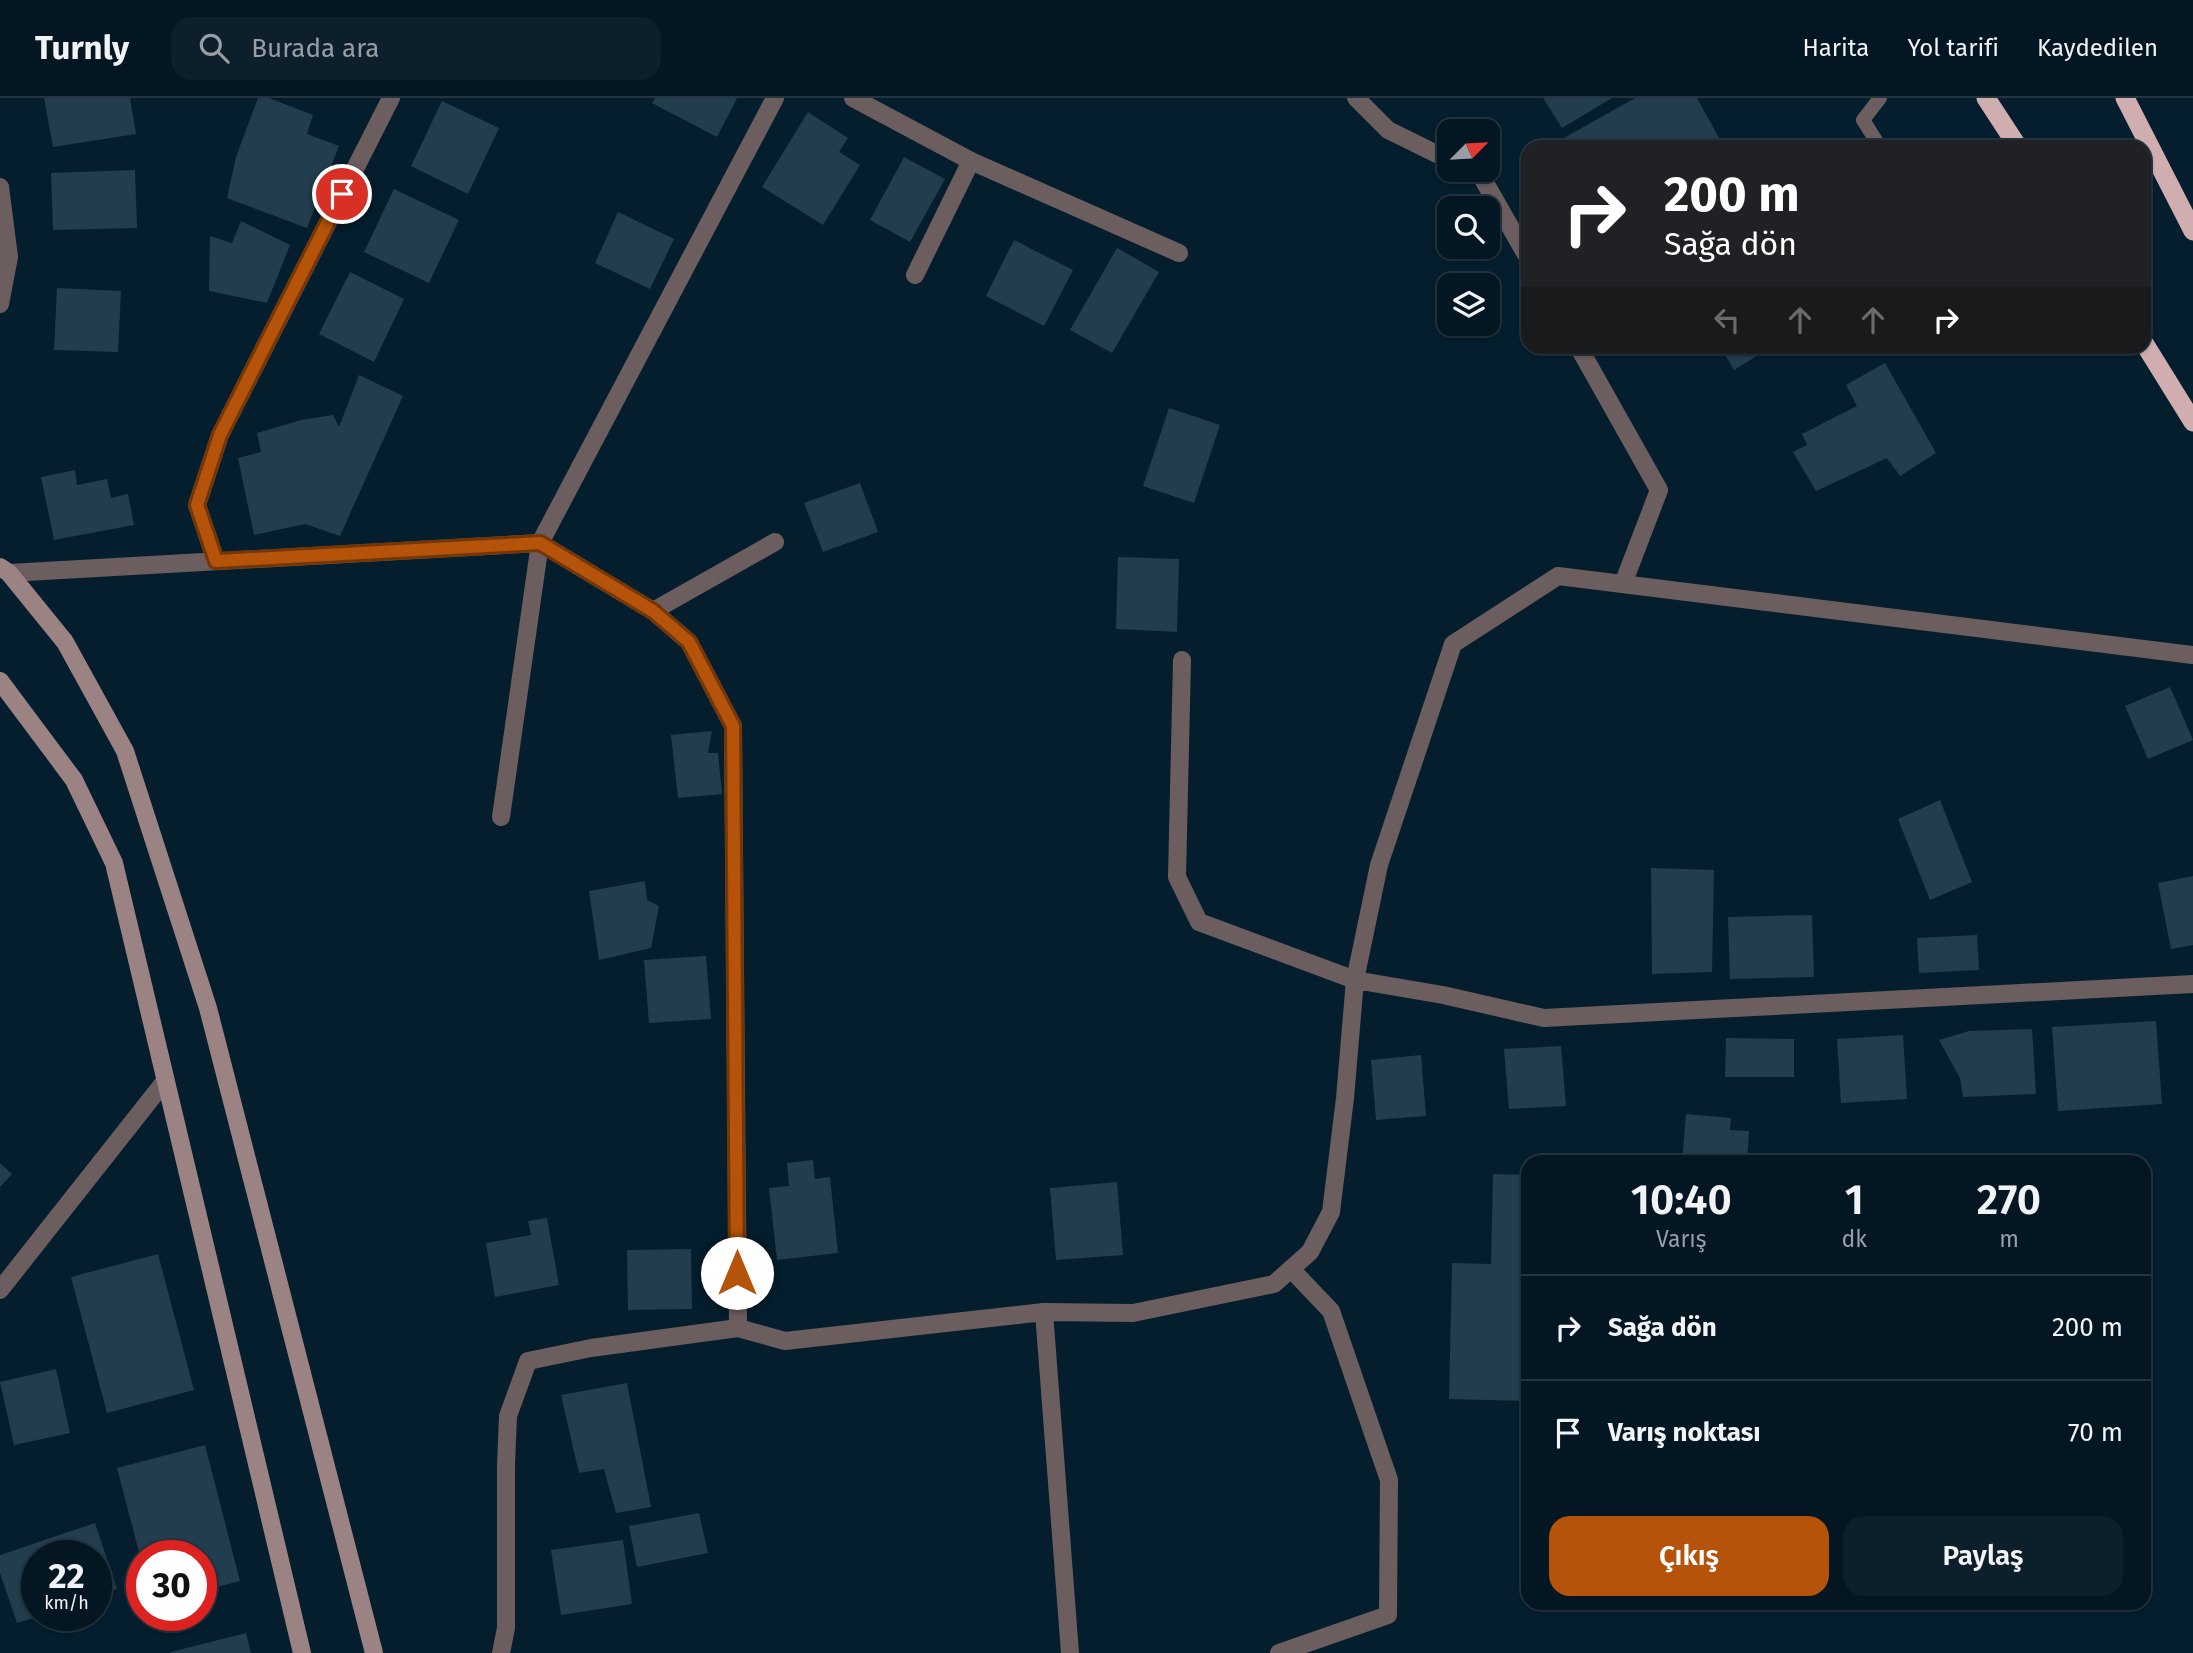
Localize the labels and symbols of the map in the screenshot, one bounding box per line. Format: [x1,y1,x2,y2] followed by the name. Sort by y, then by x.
[1437,119,1500,182] north arrow
[312,164,372,224] pin
[700,1236,774,1310] position arrow
[126,1540,217,1631] speed limit sign: 30

